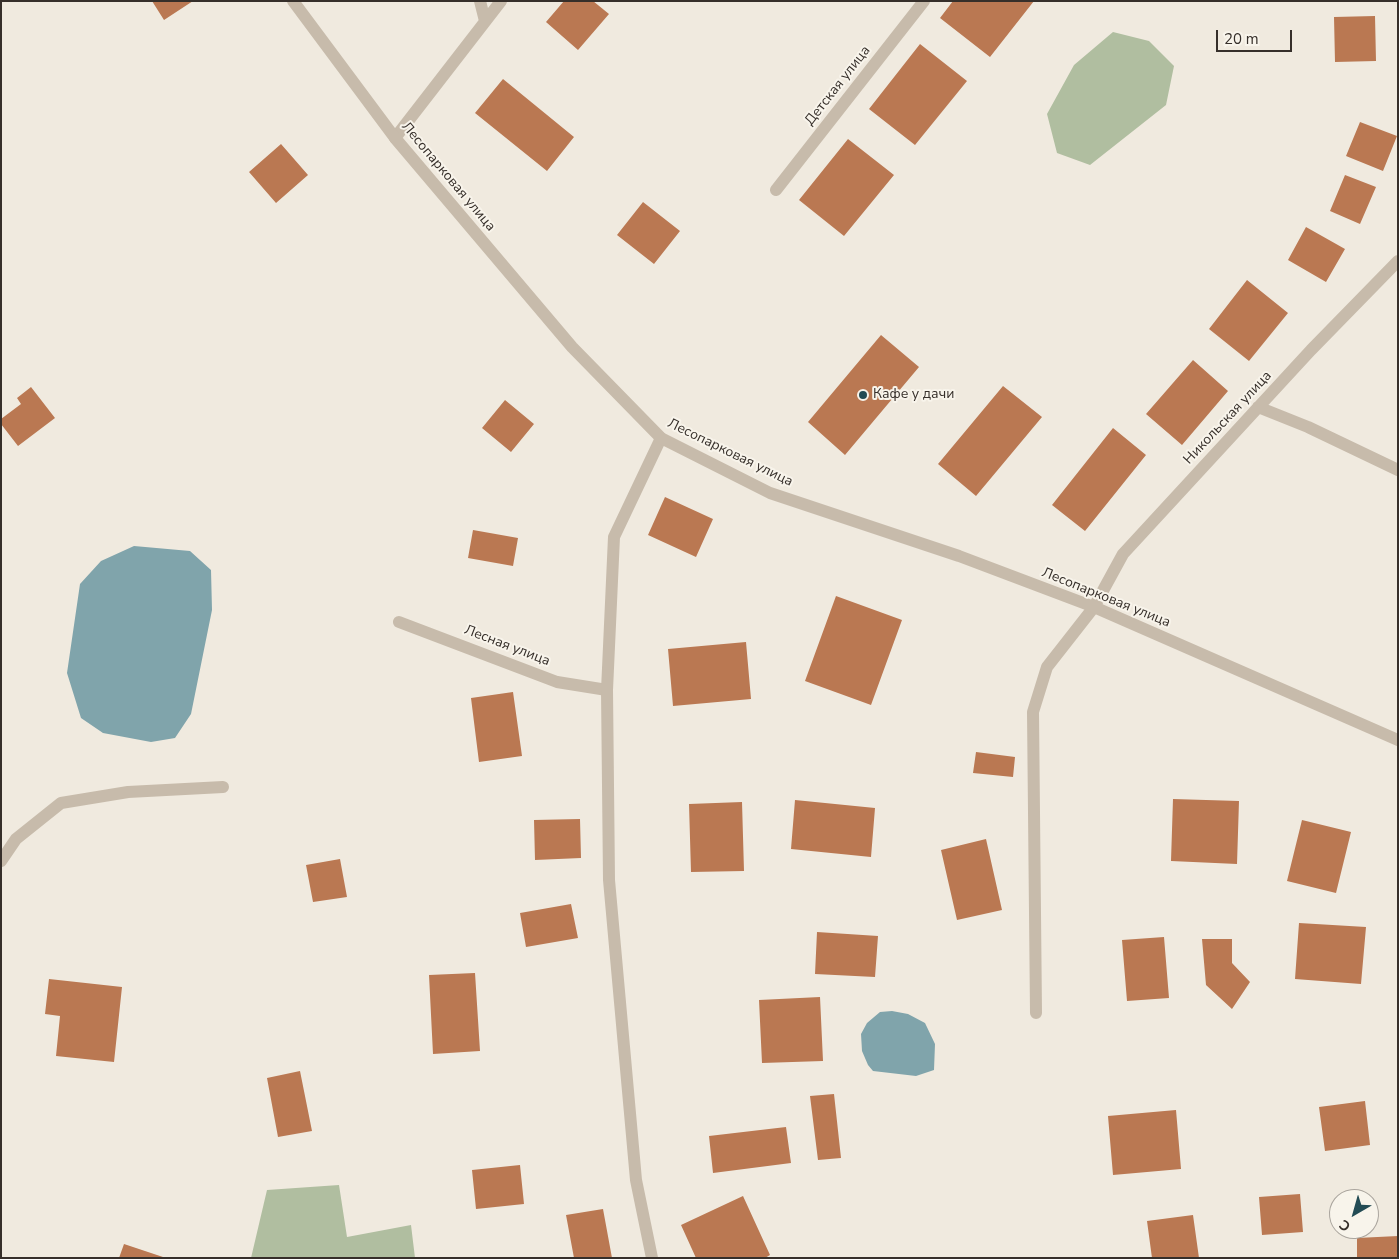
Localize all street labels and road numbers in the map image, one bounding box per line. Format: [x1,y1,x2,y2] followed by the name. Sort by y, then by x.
[802,43,874,129] street label: Детская улица
[397,119,499,235] street label: Лесопарковая улица
[1181,368,1275,468] street label: Никольская улица
[665,415,795,491] street label: Лесопарковая улица
[1039,565,1173,631] street label: Лесопарковая улица
[462,622,552,670] street label: Лесная улица

